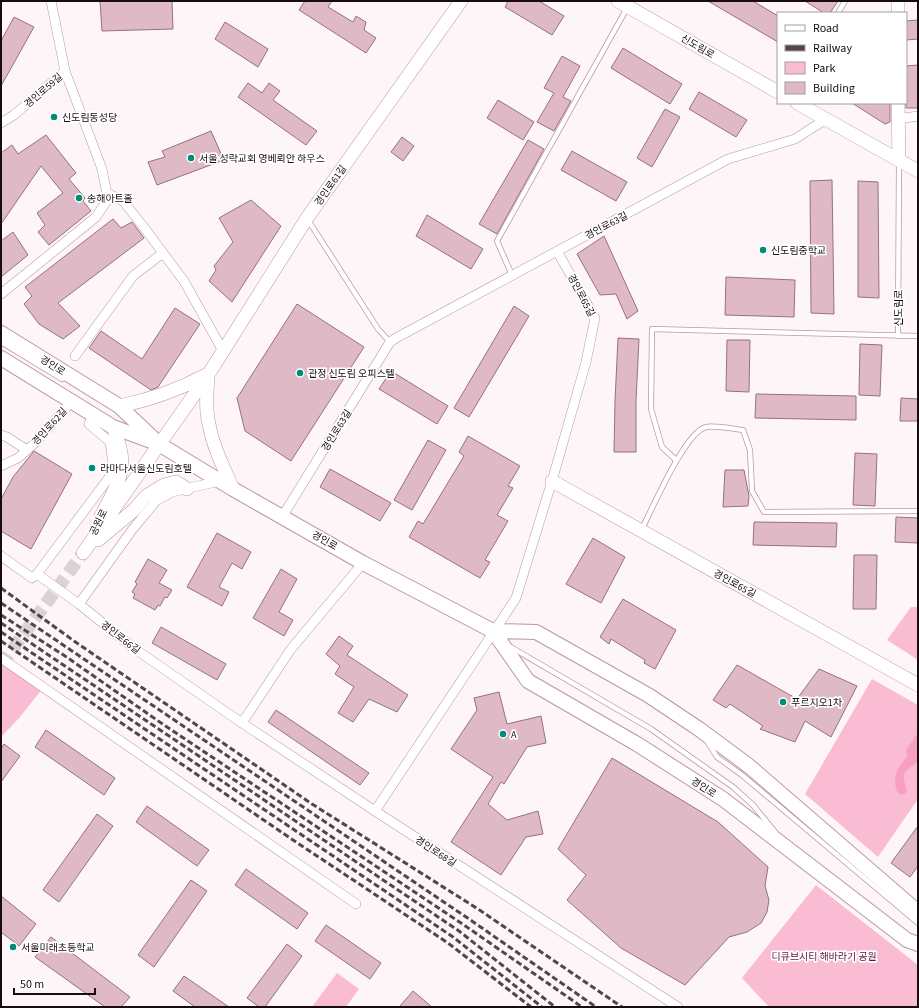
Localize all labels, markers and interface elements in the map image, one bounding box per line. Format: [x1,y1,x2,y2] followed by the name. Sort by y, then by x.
[777,12,907,104] legend
[813,20,839,37] text: Road
[678,32,717,62] street label: 신도림로
[813,40,852,57] text: Railway
[813,60,835,77] text: Park
[21,70,66,111] street label: 경인로59길
[813,80,855,97] text: Building
[62,111,117,125] place label: 신도림동성당
[49,112,59,122] marker: 신도림동성당
[199,152,325,166] place label: 서울 성락교회 영베뢰안 하우스
[186,153,196,163] marker: 서울 성락교회 영베뢰안 하우스
[312,162,350,209] street label: 경인로61길
[87,192,133,206] place label: 송해아트홀
[74,193,84,203] marker: 송해아트홀
[583,209,630,243] street label: 경인로63길
[771,244,826,258] place label: 신도림중학교
[758,245,768,255] marker: 신도림중학교
[564,272,598,319] street label: 경인로65길
[892,290,906,326] street label: 신도림로
[37,353,68,379] street label: 경인로
[308,367,395,381] place label: 관정 신도림 오피스텔
[295,368,305,378] marker: 관정 신도림 오피스텔
[29,405,71,449] street label: 경인로62길
[319,407,355,454] street label: 경인로63길
[100,462,192,476] place label: 라마다서울신도림호텔
[87,463,97,473] marker: 라마다서울신도림호텔
[87,507,111,538] street label: 공원로
[309,528,340,554] street label: 경인로
[711,566,758,601] street label: 경인로65길
[98,618,143,658] street label: 경인로66길
[791,696,843,710] place label: 푸르지오1차
[778,697,788,707] marker: 푸르지오1차
[511,728,517,742] place label: A
[498,729,508,739] marker: A
[688,774,719,801] street label: 경인로
[412,833,459,870] street label: 경인로68길
[21,941,95,955] place label: 서울미래초등학교
[8,942,18,952] marker: 서울미래초등학교
[771,950,877,964] park label: 디큐브시티 해바라기 공원
[14,970,95,996] scale bar
[20,976,44,993] text: 50 m

